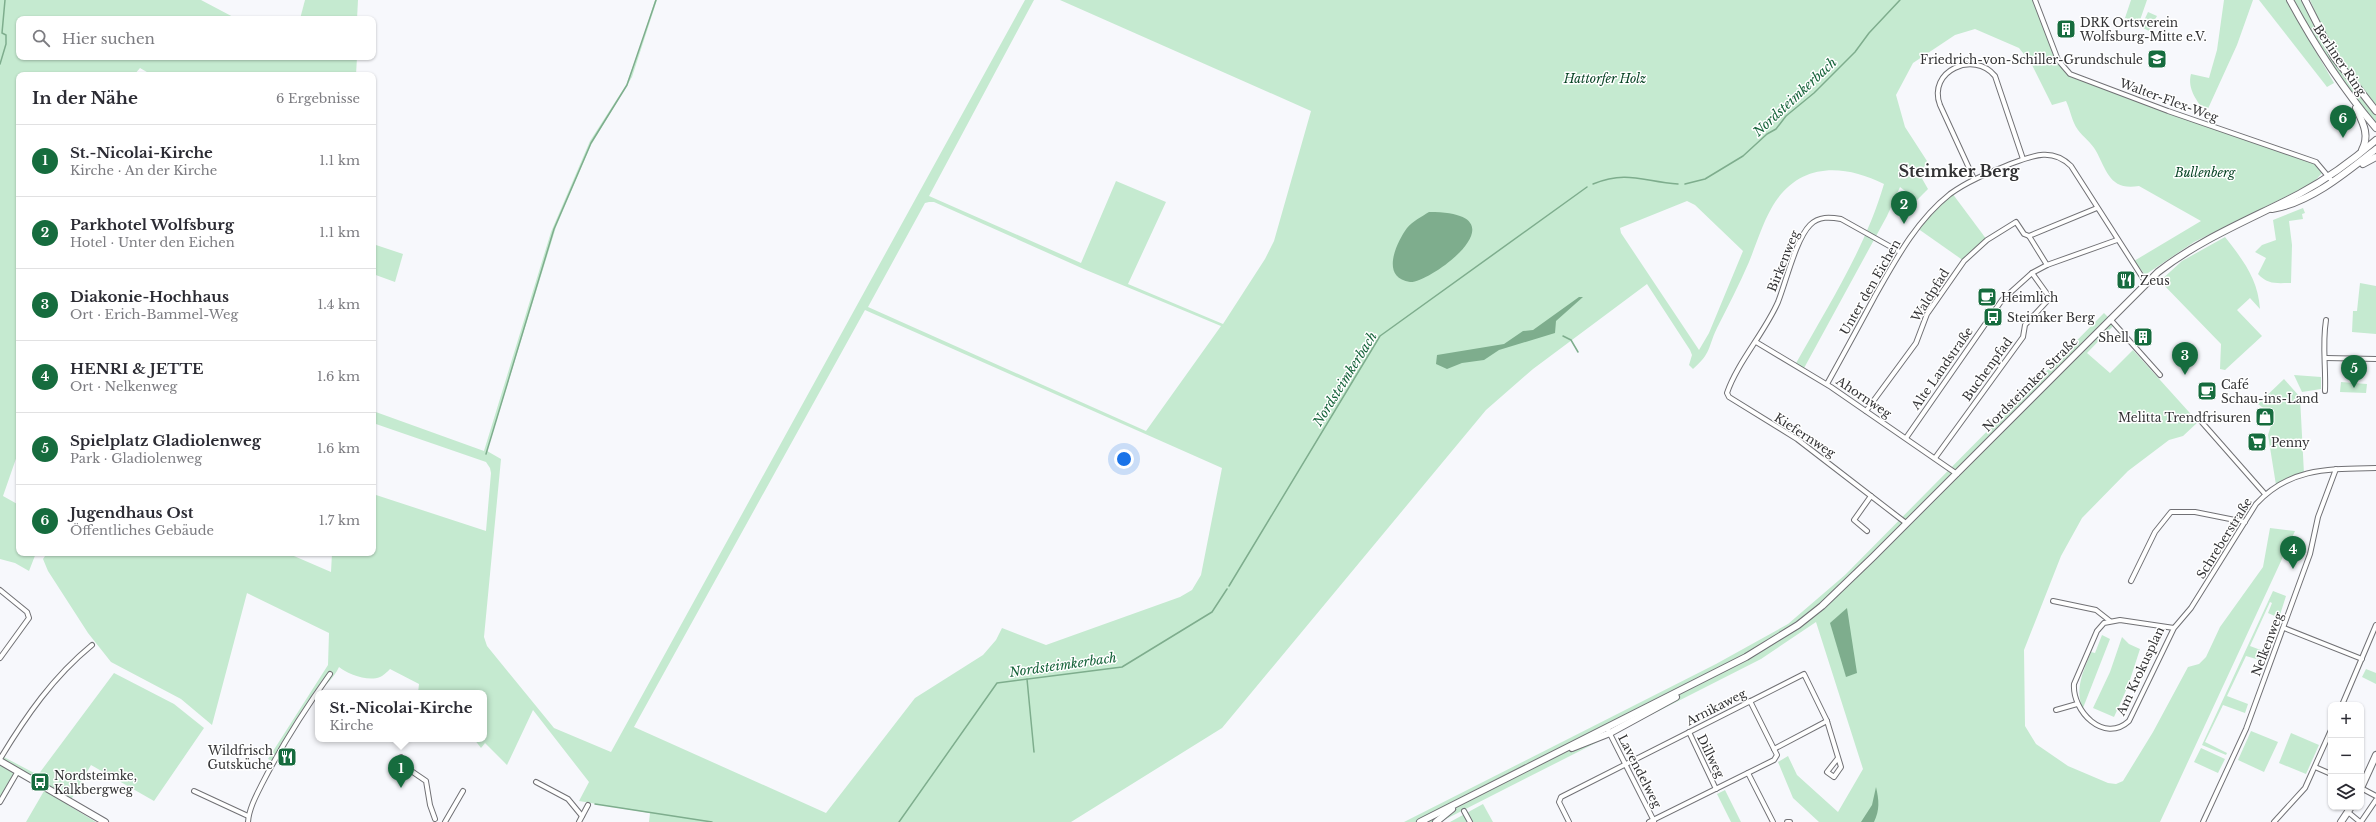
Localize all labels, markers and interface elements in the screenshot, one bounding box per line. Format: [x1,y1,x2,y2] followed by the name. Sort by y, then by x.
[2079,15,2207,44] place label: DRK Ortsverein Wolfsburg-Mitte e.V.
[16,16,376,60] search box
[2055,18,2077,40] building icon: DRK Ortsverein Wolfsburg-Mitte e.V.
[2311,21,2370,99] street label: Berliner Ring
[30,27,52,49] icon: search
[62,29,155,48] text: Hier suchen
[2146,48,2168,70] school or university icon: Friedrich-von-Schiller-Grundschule
[1920,52,2143,67] place label: Friedrich-von-Schiller-Grundschule
[1749,54,1840,141] water label: Nordsteimkerbach
[1563,71,1646,86] park label: Hattorfer Holz
[2117,75,2221,125] street label: Walter-Flex-Weg
[32,88,138,109] text: In der Nähe
[276,90,360,107] text: 6 Ergebnisse
[2330,105,2356,138] pin: 6
[70,143,213,162] text: St.-Nicolai-Kirche
[42,152,48,169] text: 1
[319,152,360,169] text: 1.1 km
[1899,161,2021,181] district label: Steimker Berg
[70,162,217,179] text: Kirche · An der Kirche
[2174,165,2237,180] park label: Bullenberg
[1891,191,1917,224] pin: 2
[70,215,234,234] text: Parkhotel Wolfsburg
[41,224,49,241] text: 2
[319,224,360,241] text: 1.1 km
[1764,227,1802,294] street label: Birkenweg
[70,234,235,251] text: Hotel · Unter den Eichen
[1837,237,1903,337] street label: Unter den Eichen
[1907,266,1952,325] street label: Waldpfad
[2115,269,2137,291] restaurant icon: Zeus
[2140,273,2170,288] place label: Zeus
[1976,286,1998,308] cafe icon: Heimlich
[70,287,229,306] text: Diakonie-Hochhaus
[2001,290,2058,305] place label: Heimlich
[41,296,49,313] text: 3
[317,296,360,313] text: 1.4 km
[70,306,238,323] text: Ort · Erich-Bammel-Weg
[1982,306,2004,328] bus stop icon: Steimker Berg
[2007,310,2096,325] place label: Steimker Berg
[1907,324,1976,413] street label: Alte Landstraße
[2132,326,2154,348] building icon: Shell
[1309,329,1381,430] water label: Nordsteimkerbach
[2098,330,2129,345] place label: Shell
[1979,333,2081,435] street label: Nordsteimker Straße
[1959,334,2015,404] street label: Buchenpfad
[2172,342,2198,375] pin: 3
[2341,355,2367,388] pin: 5
[70,359,204,378] text: HENRI & JETTE
[41,368,49,385] text: 4
[317,368,360,385] text: 1.6 km
[1833,373,1895,421] street label: Ahornweg
[2221,377,2319,406] place label: Café Schau-ins-Land
[70,378,177,395] text: Ort · Nelkenweg
[2196,380,2218,402] cafe icon: Café Schau-ins-Land
[2254,406,2276,428] shop icon: Melitta Trendfrisuren
[1772,410,1839,461] street label: Kiefernweg
[2118,410,2251,425] place label: Melitta Trendfrisuren
[70,431,261,450] text: Spielplatz Gladiolenweg
[2246,431,2268,453] supermarket icon: Penny
[2271,435,2310,450] place label: Penny
[41,440,49,457] text: 5
[317,440,360,457] text: 1.6 km
[1114,449,1134,469] your location
[70,450,202,467] text: Park · Gladiolenweg
[2193,495,2255,581] street label: Schreberstraße
[70,503,193,522] text: Jugendhaus Ost
[41,512,49,529] text: 6
[319,512,360,529] text: 1.7 km
[70,522,214,539] text: Öffentliches Gebäude
[2280,536,2306,569] pin: 4
[2248,609,2286,678] street label: Nelkenweg
[2112,624,2167,719] street label: Am Krokusplan
[1007,649,1118,681] water label: Nordsteimkerbach
[1683,685,1749,729] street label: Arnikaweg
[315,690,487,742] popup
[330,698,472,717] text: St.-Nicolai-Kirche
[2328,702,2364,810] map controls
[2328,702,2364,738] button: +
[330,717,374,734] text: Kirche
[1615,732,1665,811] street label: Lavendelweg
[1694,732,1728,781] street label: Dillweg
[2328,738,2364,774] button: −
[207,743,273,772] place label: Wildfrisch Gutsküche
[276,746,298,768] restaurant icon: Wildfrisch Gutsküche
[388,755,414,788] pin: 1
[54,768,137,797] place label: Nordsteimke, Kalkbergweg
[29,771,51,793] bus stop icon: Nordsteimke, Kalkbergweg
[2328,774,2364,810] button: layers

